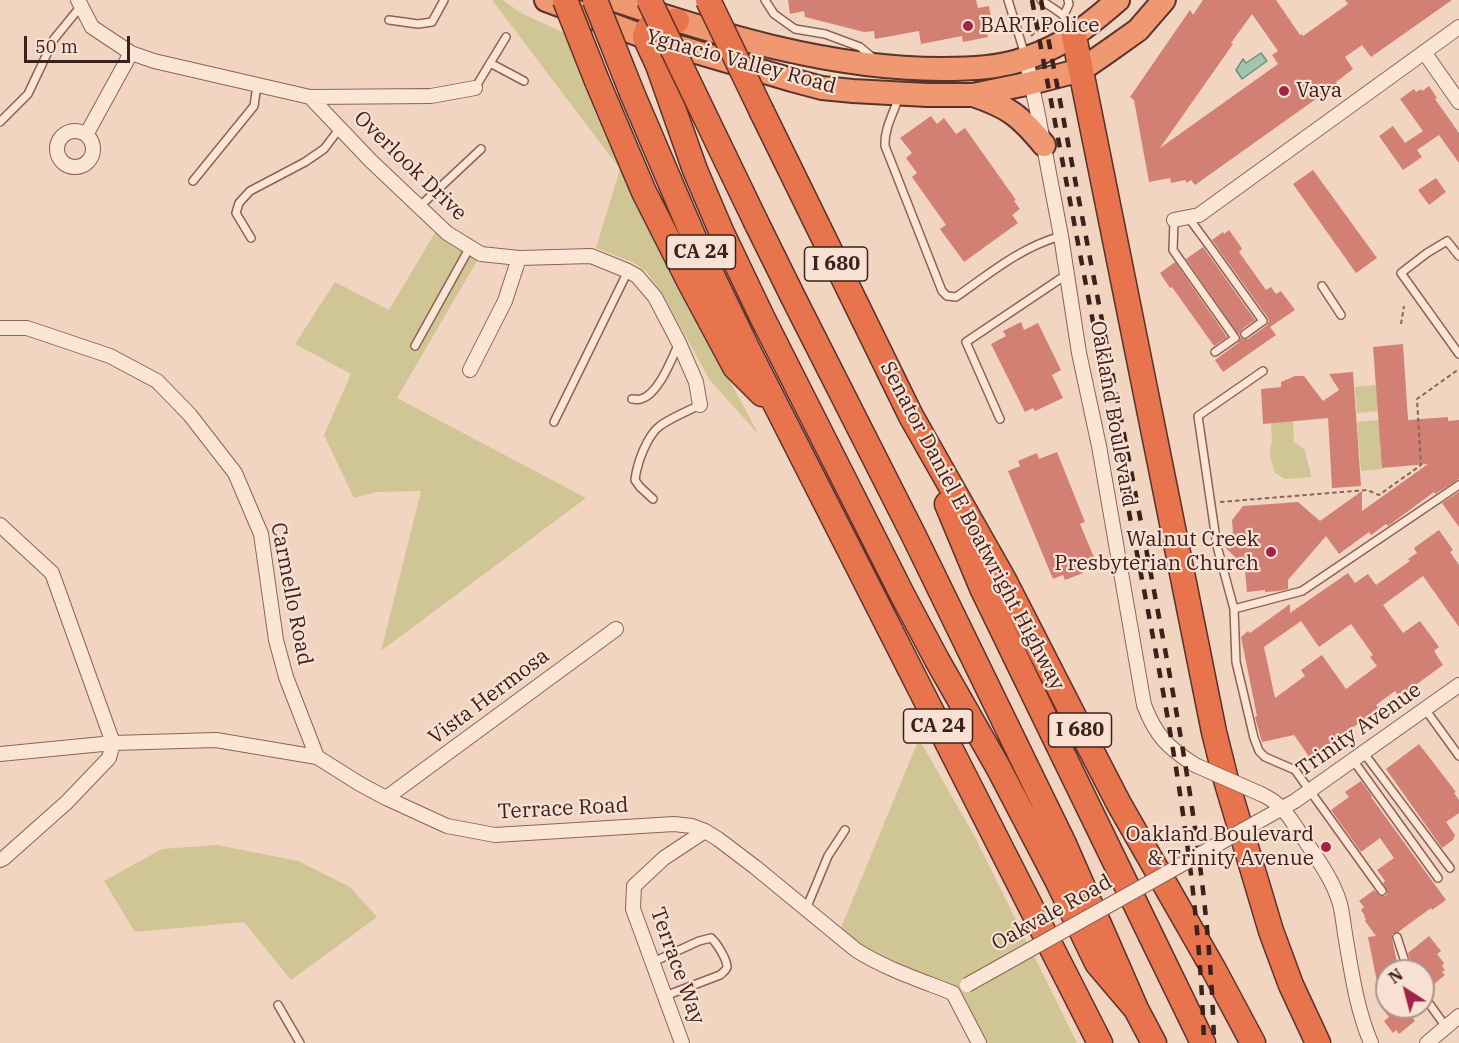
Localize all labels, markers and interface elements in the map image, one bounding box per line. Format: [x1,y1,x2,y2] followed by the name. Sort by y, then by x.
[980,13,1100,39] place label: BART Police
[961,19,975,33] marker: BART Police
[27,24,134,62] scale bar
[643,24,839,100] street label: Ygnacio Valley Road
[35,35,78,58] text: 50 m
[1296,78,1342,104] place label: Vaya
[1277,84,1291,98] marker: Vaya
[348,106,472,226] street label: Overlook Drive
[666,235,736,269] road number: CA 24
[804,247,868,281] road number: I 680
[1084,319,1142,509] street label: Oakland Boulevard
[874,357,1070,695] street label: Senator Daniel E Boatwright Highway
[265,520,317,668] street label: Carmello Road
[1054,527,1259,577] place label: Walnut Creek Presbyterian Church
[1264,545,1278,559] marker: Walnut Creek Presbyterian Church
[424,643,554,751] street label: Vista Hermosa
[1292,678,1426,782] street label: Trinity Avenue
[904,709,972,743] road number: CA 24
[1048,713,1112,747] road number: I 680
[497,793,629,825] street label: Terrace Road
[1125,822,1314,872] place label: Oakland Boulevard & Trinity Avenue
[1319,840,1333,854] marker: Oakland Boulevard & Trinity Avenue
[987,870,1117,956] street label: Oakvale Road
[644,904,710,1028] street label: Terrace Way
[1375,959,1435,1019] north arrow
[1385,964,1407,988] text: N

